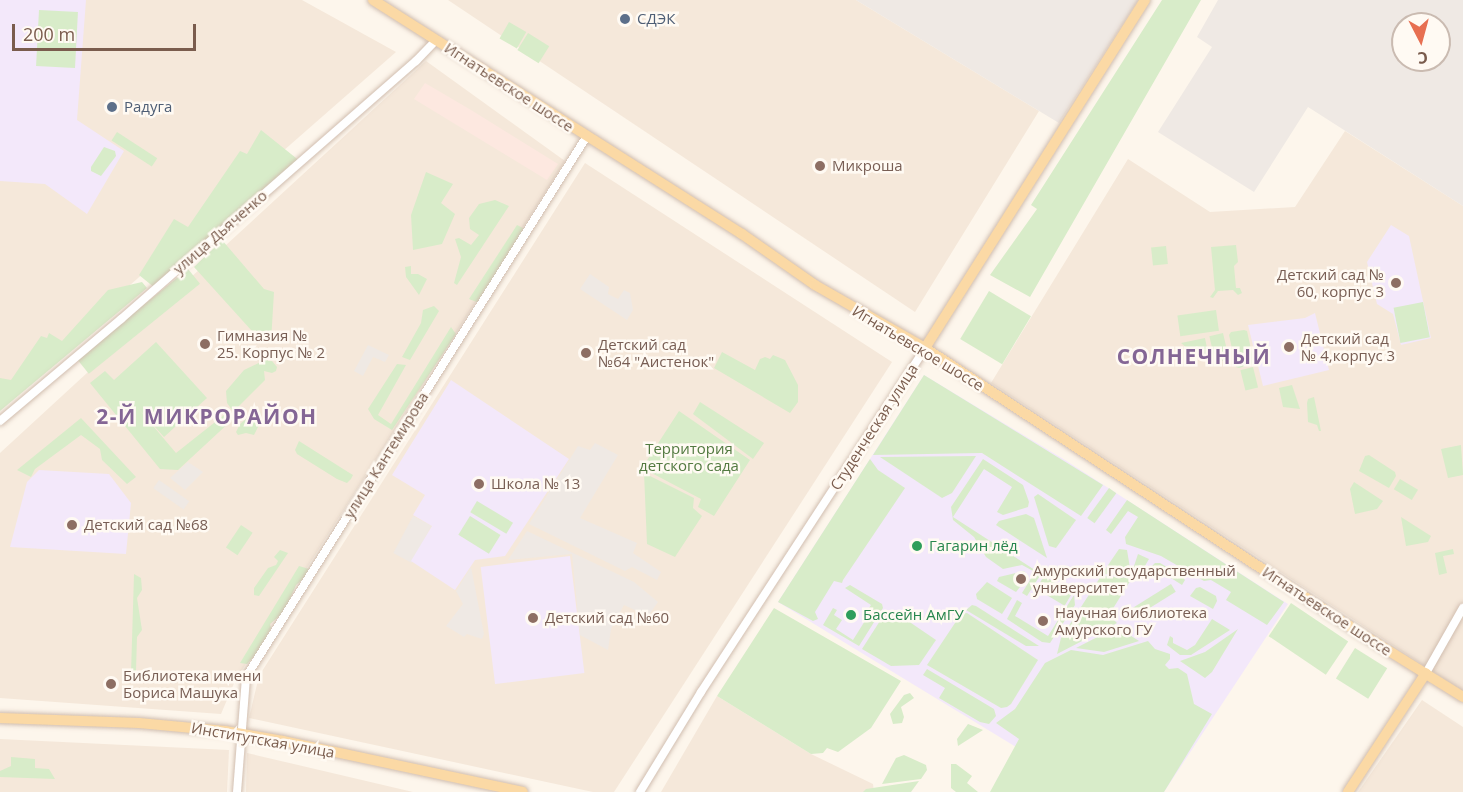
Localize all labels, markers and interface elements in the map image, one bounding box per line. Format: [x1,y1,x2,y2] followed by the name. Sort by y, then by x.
[637,10,675,28] place label: СДЭК
[15,12,200,50] scale bar
[618,12,632,26] marker: СДЭК
[1391,12,1451,72] north arrow
[23,22,75,46] text: 200 m
[441,39,577,135] street label: Игнатьевское шоссе
[1416,46,1429,69] text: С
[124,98,172,116] place label: Радуга
[105,100,119,114] marker: Радуга
[832,157,903,175] place label: Микроша
[813,159,827,173] marker: Микроша
[169,186,271,278] street label: улица Дьяченко
[1277,265,1384,300] place label: Детский сад № 60, корпус 3
[1389,276,1403,290] marker: Детский сад № 60, корпус 3
[849,302,987,394] street label: Игнатьевское шоссе
[217,326,325,361] place label: Гимназия № 25. Корпус № 2
[1301,329,1395,364] place label: Детский сад № 4,корпус 3
[598,335,714,370] place label: Детский сад №64 "Аистенок"
[198,337,212,351] marker: Гимназия № 25. Корпус № 2
[1282,340,1296,354] marker: Детский сад № 4,корпус 3
[1117,343,1271,369] district label: СОЛНЕЧНЫЙ
[579,346,593,360] marker: Детский сад №64 "Аистенок"
[826,360,922,494] street label: Студенческая улица
[340,389,432,521] street label: улица Кантемирова
[96,403,318,429] district label: 2-Й МИКРОРАЙОН
[639,439,739,474] park label: Территория детского сада
[491,475,580,493] place label: Школа № 13
[472,477,486,491] marker: Школа № 13
[84,516,208,534] place label: Детский сад №68
[65,518,79,532] marker: Детский сад №68
[929,537,1018,555] place label: Гагарин лёд
[910,539,924,553] marker: Гагарин лёд
[1033,561,1236,596] place label: Амурский государственный университет
[1259,563,1395,659] street label: Игнатьевское шоссе
[1014,572,1028,586] marker: Амурский государственный университет
[1055,603,1207,638] place label: Научная библиотека Амурского ГУ
[863,606,964,624] place label: Бассейн АмГУ
[844,608,858,622] marker: Бассейн АмГУ
[545,609,669,627] place label: Детский сад №60
[526,611,540,625] marker: Детский сад №60
[1036,614,1050,628] marker: Научная библиотека Амурского ГУ
[123,666,261,701] place label: Библиотека имени Бориса Машука
[104,677,118,691] marker: Библиотека имени Бориса Машука
[190,719,336,761] street label: Институтская улица

